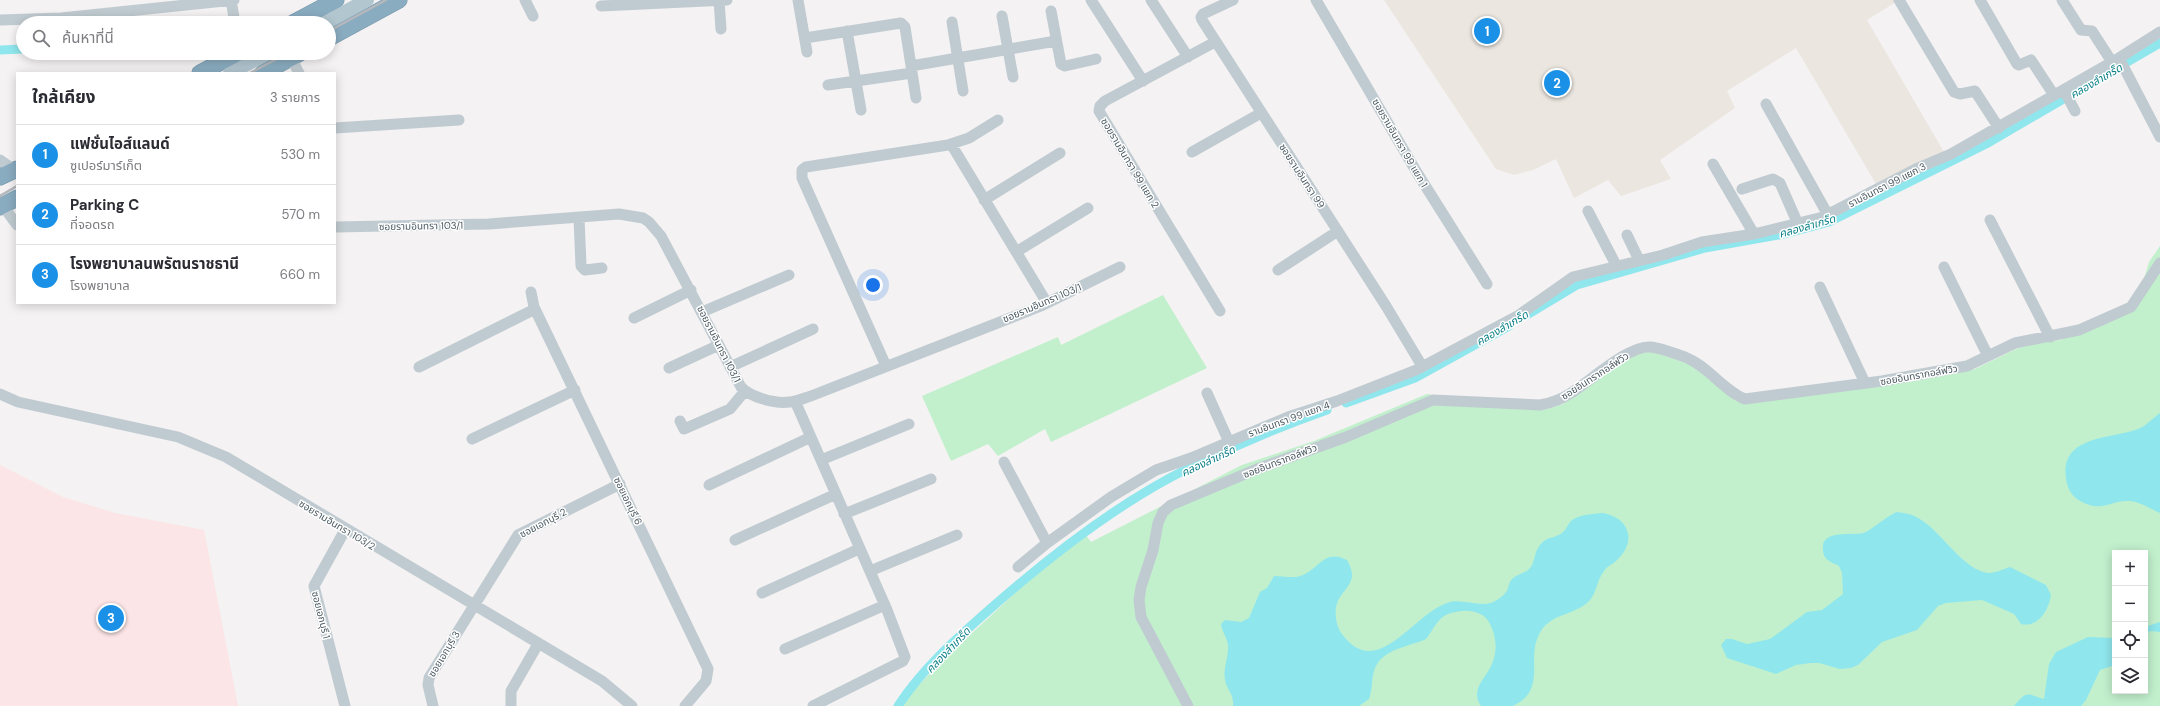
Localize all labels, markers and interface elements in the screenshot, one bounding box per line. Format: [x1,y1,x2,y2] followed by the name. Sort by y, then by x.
[16,16,336,60] search box
[1474,16,1500,46] pin: 1
[30,27,52,49] icon: search
[62,28,114,48] text: ค้นหาที่นี่
[2067,60,2126,102] water label: คลองลำเกร็ด
[1544,68,1570,98] pin: 2
[32,86,95,108] text: ใกล้เคียง
[270,89,320,106] text: 3 รายการ
[1369,96,1431,190] street label: ซอยรามอินทรา 99 แยก 1
[1098,116,1162,211] street label: ซอยรามอินทรา 99 แยก 2
[70,134,170,154] text: แฟชั่นไอส์แลนด์
[1276,141,1328,211] street label: ซอยรามอินทรา 99
[43,146,47,163] text: 1
[280,146,320,163] text: 530 m
[70,157,142,174] text: ซูเปอร์มาร์เก็ต
[1846,160,1928,210] street label: รามอินทรา 99 แยก 3
[70,195,139,215] text: Parking C
[41,206,49,223] text: 2
[282,206,320,223] text: 570 m
[1777,211,1838,241] water label: คลองลำเกร็ด
[70,216,114,233] text: ที่จอดรถ
[379,219,463,233] street label: ซอยรามอินทรา 103/1
[70,254,239,274] text: โรงพยาบาลนพรัตนราชธานี
[41,266,49,283] text: 3
[280,266,320,283] text: 660 m
[863,275,883,295] your location
[70,277,130,294] text: โรงพยาบาล
[1001,281,1083,325] street label: ซอยรามอินทรา 103/1
[694,303,744,385] street label: ซอยรามอินทรา 103/1
[1473,307,1532,349] water label: คลองลำเกร็ด
[1559,349,1631,403] street label: ซอยอินทรากอล์ฟวิว
[1879,362,1959,388] street label: ซอยอินทรากอล์ฟวิว
[1246,398,1332,440] street label: รามอินทรา 99 แยก 4
[1241,441,1319,481] street label: ซอยอินทรากอล์ฟวิว
[1179,442,1238,480] water label: คลองลำเกร็ด
[611,475,645,527] street label: ซอยเอกบุรี 6
[296,497,378,553] street label: ซอยรามอินทรา 103/2
[517,505,569,541] street label: ซอยเอกบุรี 2
[2112,550,2148,694] map controls
[2112,550,2148,586] button: +
[2112,586,2148,622] button: −
[309,590,333,640] street label: ซอยเอกบุรี 1
[98,603,124,633] pin: 3
[2112,622,2148,658] button: locate
[923,623,974,676] water label: คลองลำเกร็ด
[425,629,463,679] street label: ซอยเอกบุรี 3
[2112,658,2148,694] button: layers

